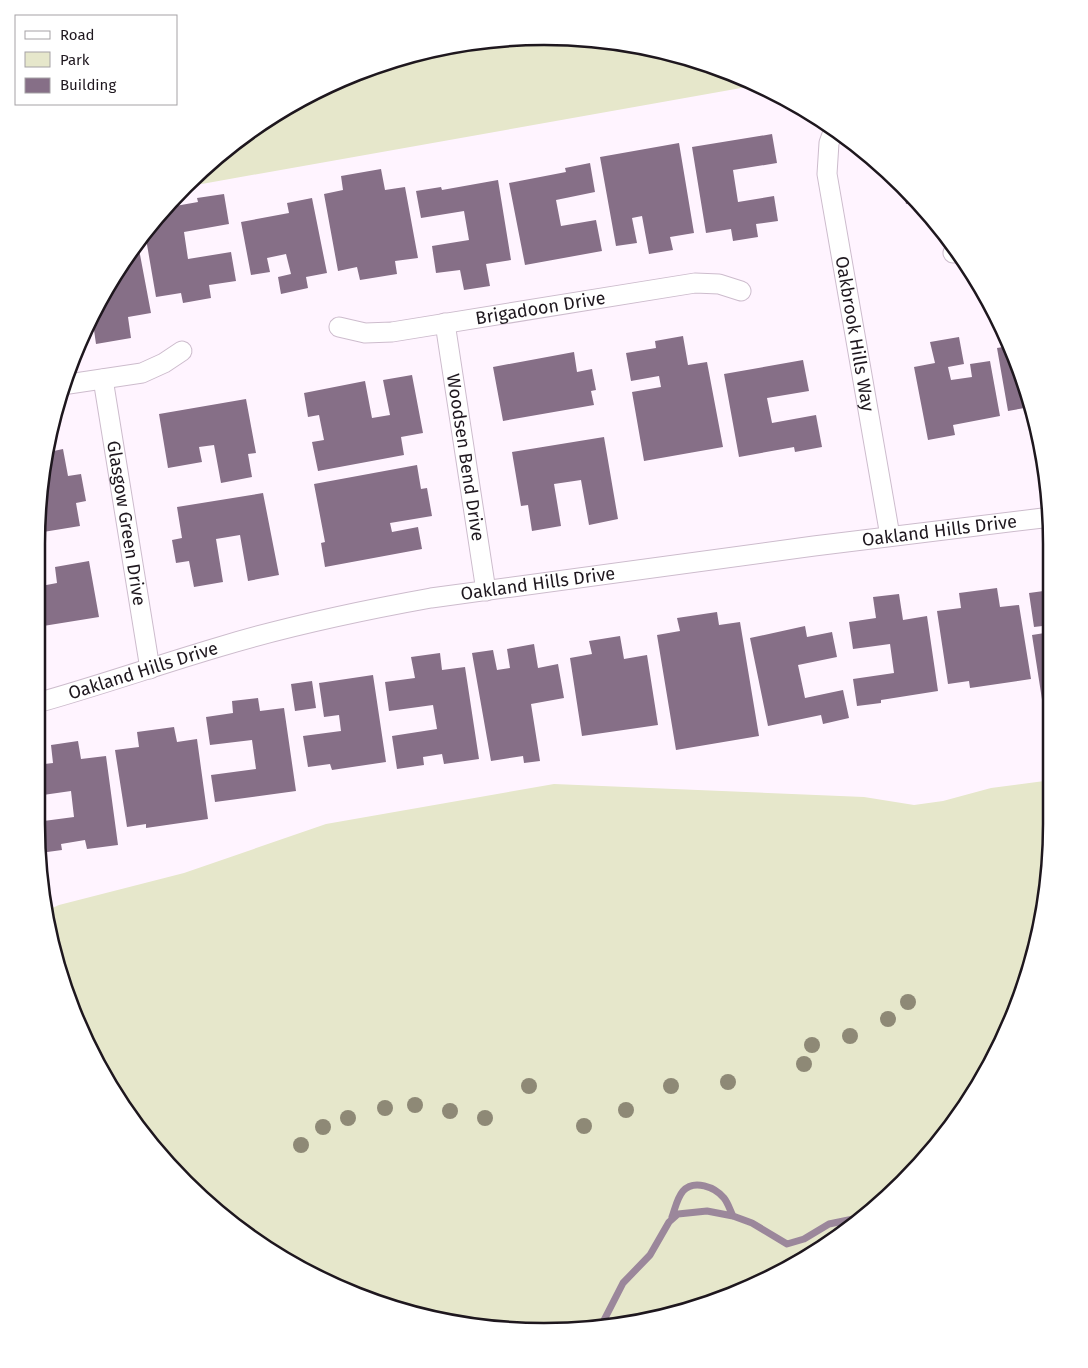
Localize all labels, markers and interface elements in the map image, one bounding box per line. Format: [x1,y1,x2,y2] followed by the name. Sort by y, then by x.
[15,15,178,105] legend
[60,26,95,44] text: Road
[60,51,90,69] text: Park
[60,76,116,94] text: Building
[830,254,879,413] street label: Oakbrook Hills Way
[474,287,607,329] street label: Brigadoon Drive
[442,372,489,543] street label: Woodsen Bend Drive
[102,439,151,607] street label: Glasgow Green Drive
[861,510,1018,551] street label: Oakland Hills Drive
[459,562,617,605] street label: Oakland Hills Drive
[66,637,221,704] street label: Oakland Hills Drive

